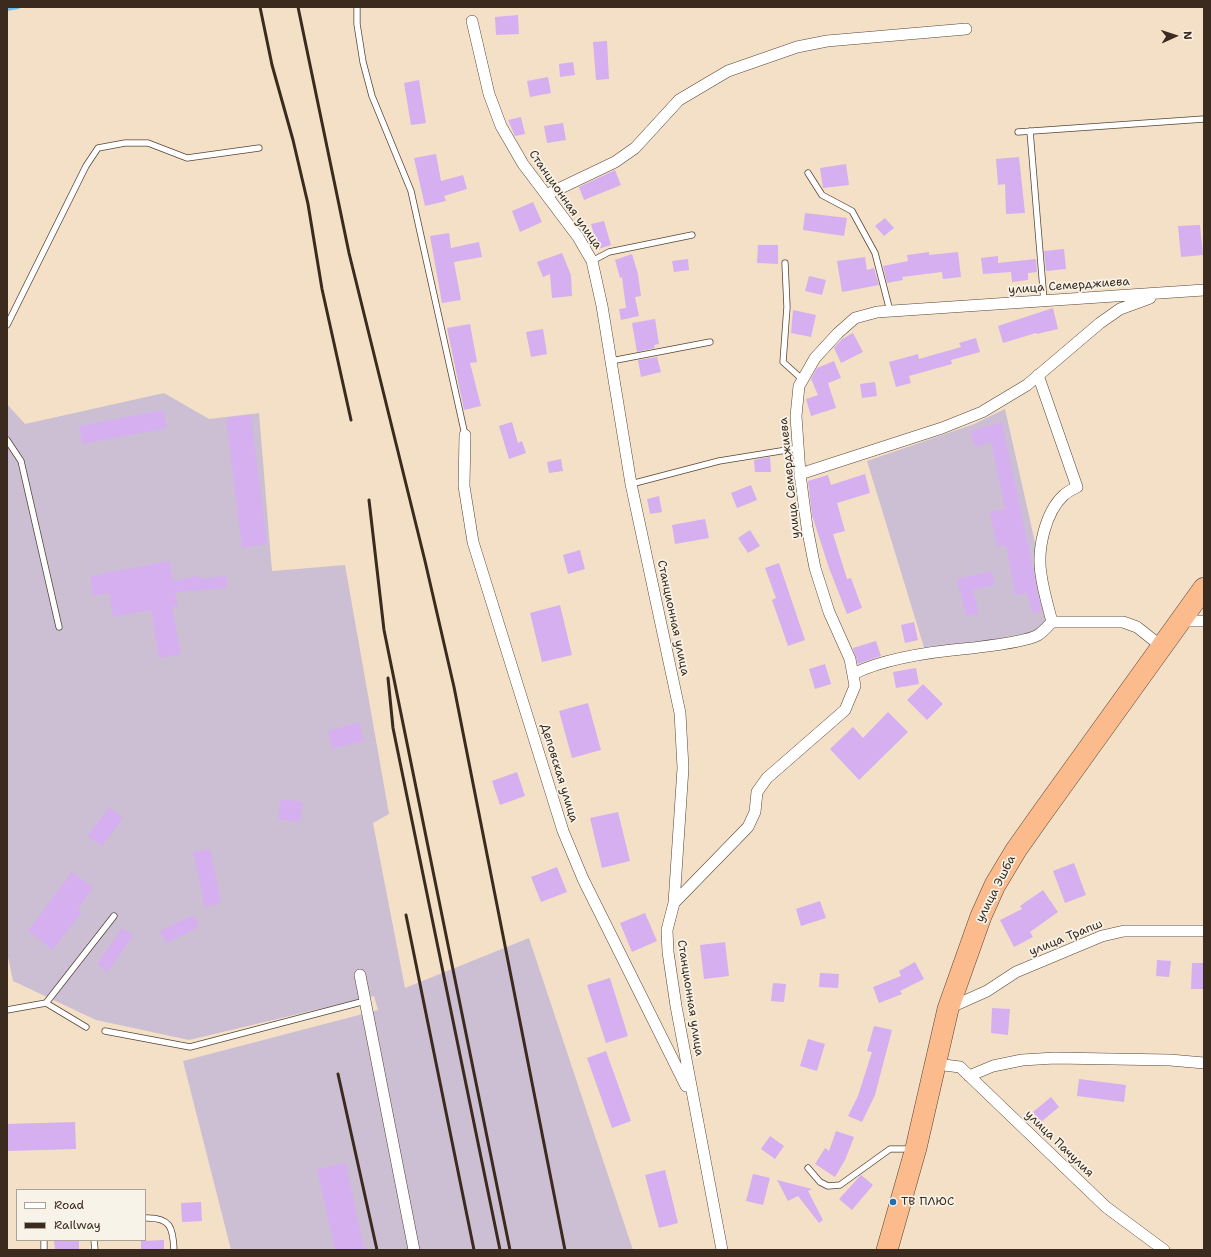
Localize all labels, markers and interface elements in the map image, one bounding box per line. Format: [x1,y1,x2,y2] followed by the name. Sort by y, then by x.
[1155,16,1195,56] north arrow
[1180,31,1195,40] text: N
[525,148,605,252] street label: Станционная улица
[1008,275,1130,297] street label: улица Семерджиева
[776,417,804,539] street label: улица Семерджиева
[654,559,692,677] street label: Станционная улица
[537,722,581,824] street label: Деповская улица
[973,853,1019,925] street label: улица Эшба
[1027,917,1105,959] street label: улица Трапш
[674,939,706,1057] street label: Станционная улица
[1022,1108,1096,1180] street label: улица Пачулия
[16,1189,146,1241] legend
[901,1195,954,1209] place label: ТВ ПЛЮС
[54,1197,84,1213] text: Road
[888,1197,898,1207] marker: ТВ ПЛЮС
[54,1217,101,1233] text: Railway

